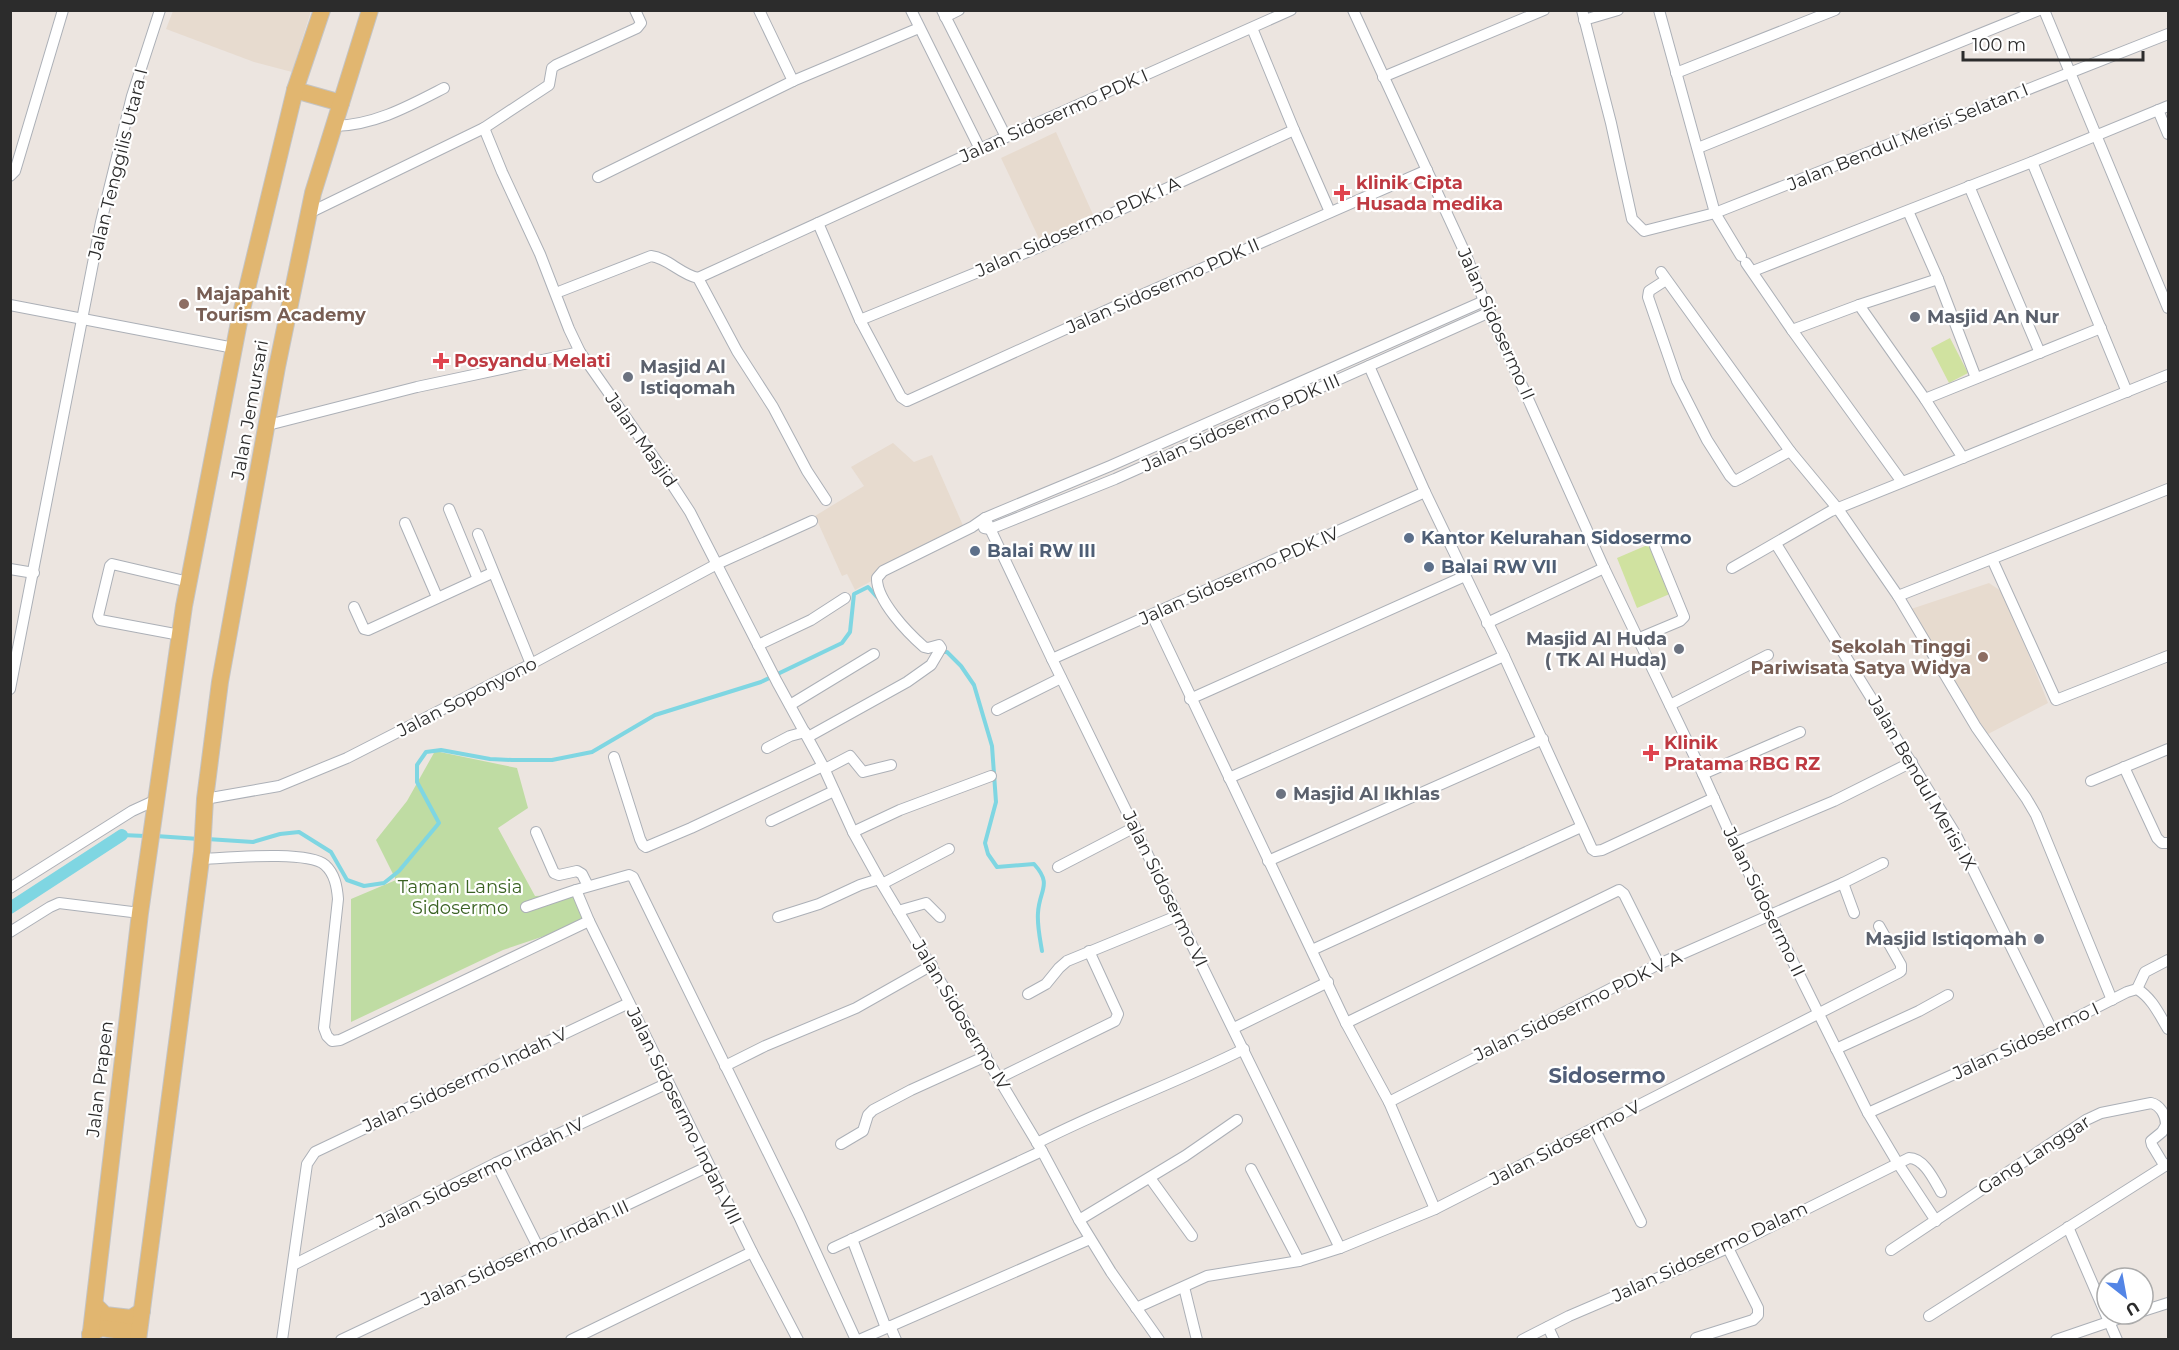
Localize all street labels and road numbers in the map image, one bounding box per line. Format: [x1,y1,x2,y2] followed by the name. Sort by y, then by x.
[956,65,1152,168] street label: Jalan Sidosermo PDK I
[83,66,152,263] street label: Jalan Tenggilis Utara I
[1783,78,2032,196] street label: Jalan Bendul Merisi Selatan I
[971,172,1184,282] street label: Jalan Sidosermo PDK I A
[1062,233,1263,339] street label: Jalan Sidosermo PDK II
[1452,244,1539,403] street label: Jalan Sidosermo II
[227,338,273,483] street label: Jalan Jemursari
[1138,369,1344,477] street label: Jalan Sidosermo PDK III
[600,388,682,492] street label: Jalan Masjid
[1135,522,1343,630] street label: Jalan Sidosermo PDK IV
[393,652,541,742] street label: Jalan Soponyono
[1863,691,1981,874] street label: Jalan Bendul Merisi IX
[1117,806,1212,971] street label: Jalan Sidosermo VI
[1718,823,1810,981] street label: Jalan Sidosermo II
[907,935,1015,1094] street label: Jalan Sidosermo IV
[1470,946,1686,1066] street label: Jalan Sidosermo PDK V A
[1949,998,2103,1085] street label: Jalan Sidosermo I
[621,1003,746,1228] street label: Jalan Sidosermo Indah VIII
[82,1020,118,1139] street label: Jalan Prapen
[358,1023,571,1138] street label: Jalan Sidosermo Indah V
[1485,1095,1644,1191] street label: Jalan Sidosermo V
[1974,1110,2094,1200] street label: Gang Langgar
[372,1113,588,1233] street label: Jalan Sidosermo Indah IV
[417,1195,632,1311] street label: Jalan Sidosermo Indah III
[1608,1197,1811,1307] street label: Jalan Sidosermo Dalam

